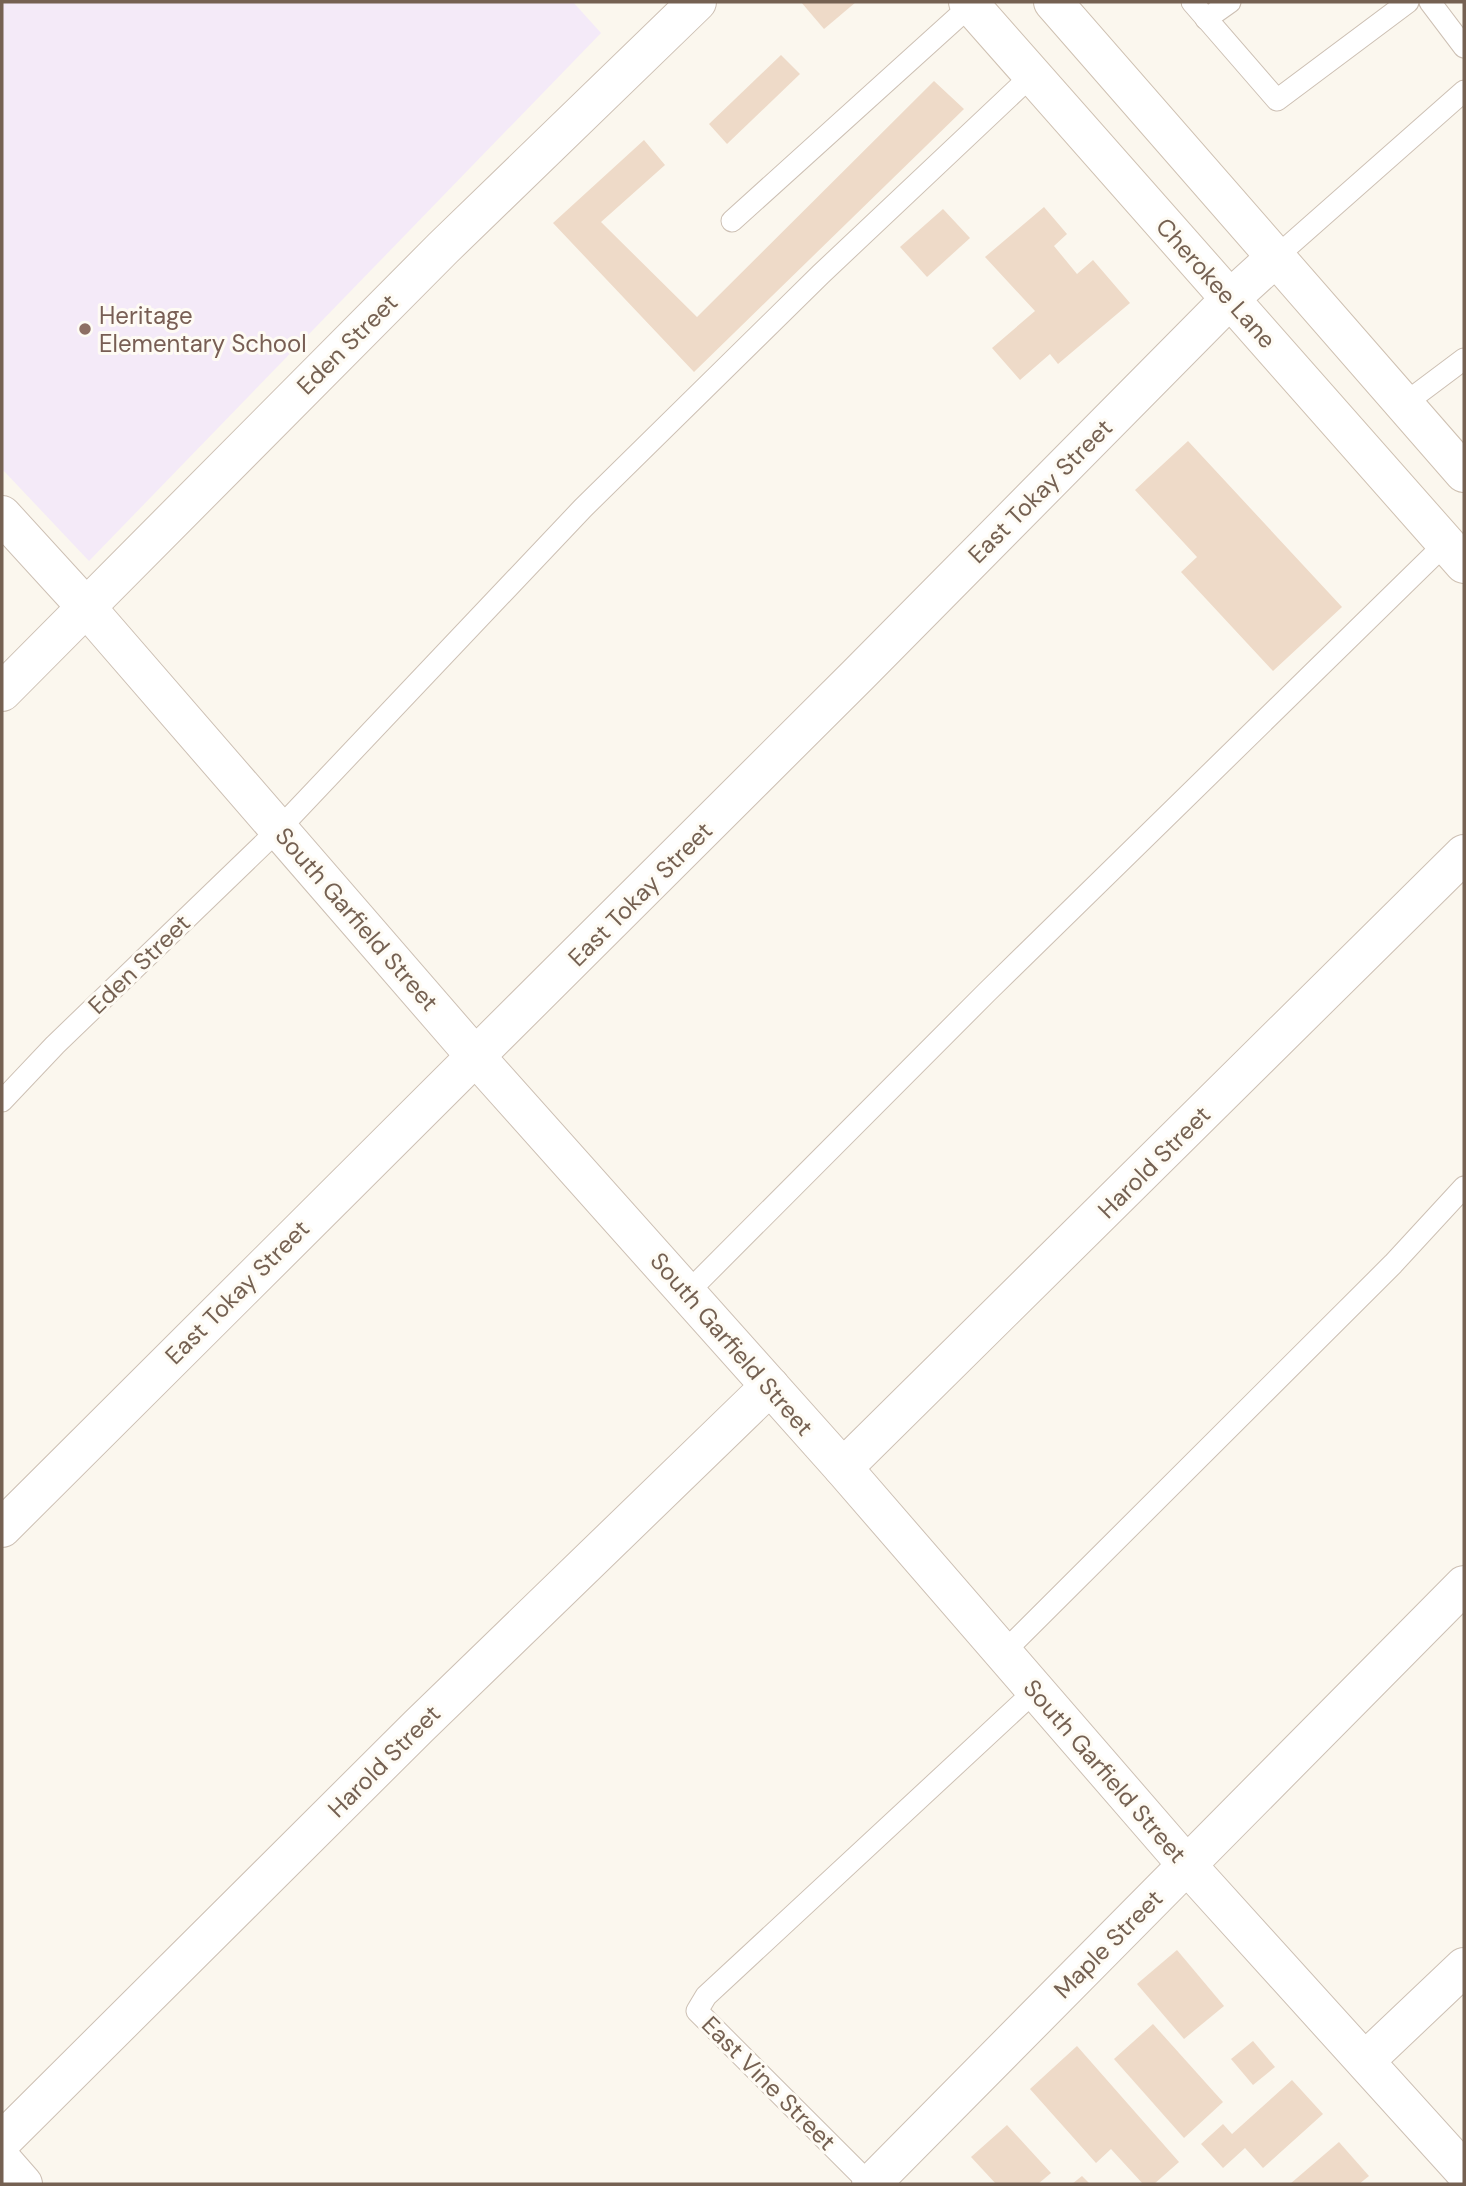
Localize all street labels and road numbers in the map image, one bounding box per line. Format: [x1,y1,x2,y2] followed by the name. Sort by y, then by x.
[1149,211,1283,355] street label: Cherokee Lane
[290,287,404,401] street label: Eden Street
[961,412,1119,570] street label: East Tokay Street
[561,815,719,973] street label: East Tokay Street
[269,821,445,1017] street label: South Garfield Street
[81,908,197,1020] street label: Eden Street
[1091,1099,1217,1225] street label: Harold Street
[158,1213,316,1371] street label: East Tokay Street
[644,1246,820,1442] street label: South Garfield Street
[1017,1673,1193,1869] street label: South Garfield Street
[321,1698,447,1824] street label: Harold Street
[1047,1883,1169,2005] street label: Maple Street
[695,2009,843,2157] street label: East Vine Street

